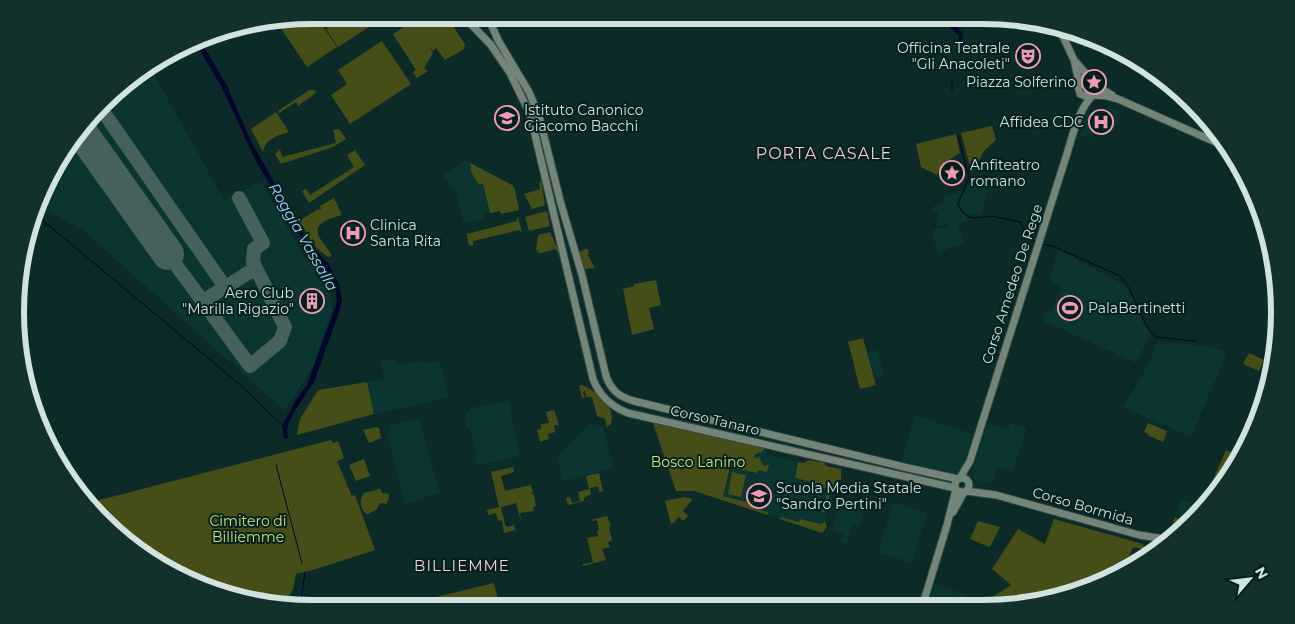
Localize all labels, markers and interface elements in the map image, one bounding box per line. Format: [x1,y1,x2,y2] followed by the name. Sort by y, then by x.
[897,39,1010,73] place label: Officina Teatrale "Gli Anacoleti"
[1015,43,1041,69] theatre icon: Officina Teatrale "Gli Anacoleti"
[1081,69,1107,95] place icon: Piazza Solferino
[966,73,1076,91] place label: Piazza Solferino
[524,101,644,135] place label: Istituto Canonico Giacomo Bacchi
[494,105,520,131] school or university icon: Istituto Canonico Giacomo Bacchi
[1088,109,1114,135] hospital icon: Affidea CDC
[1000,113,1084,131] place label: Affidea CDC
[756,144,892,163] district label: PORTA CASALE
[970,156,1040,190] place label: Anfiteatro romano
[939,160,965,186] place icon: Anfiteatro romano
[265,179,342,294] water label: Roggia Vassalla
[978,202,1046,366] street label: Corso Amedeo De Rege
[370,216,441,250] place label: Clinica Santa Rita
[340,220,366,246] hospital icon: Clinica Santa Rita
[182,284,294,318] place label: Aero Club "Marilla Rigazio"
[299,288,325,314] building icon: Aero Club "Marilla Rigazio"
[1057,295,1083,321] sports icon: PalaBertinetti
[1088,299,1185,317] place label: PalaBertinetti
[669,401,762,439] street label: Corso Tanaro
[651,453,745,471] park label: Bosco Lanino
[776,479,922,513] place label: Scuola Media Statale "Sandro Pertini"
[746,483,772,509] school or university icon: Scuola Media Statale "Sandro Pertini"
[1030,483,1136,529] street label: Corso Bormida
[209,512,287,546] park label: Cimitero di Billiemme
[1225,554,1275,604] north arrow
[414,556,510,575] district label: BILLIEMME
[1251,564,1272,582] text: N

